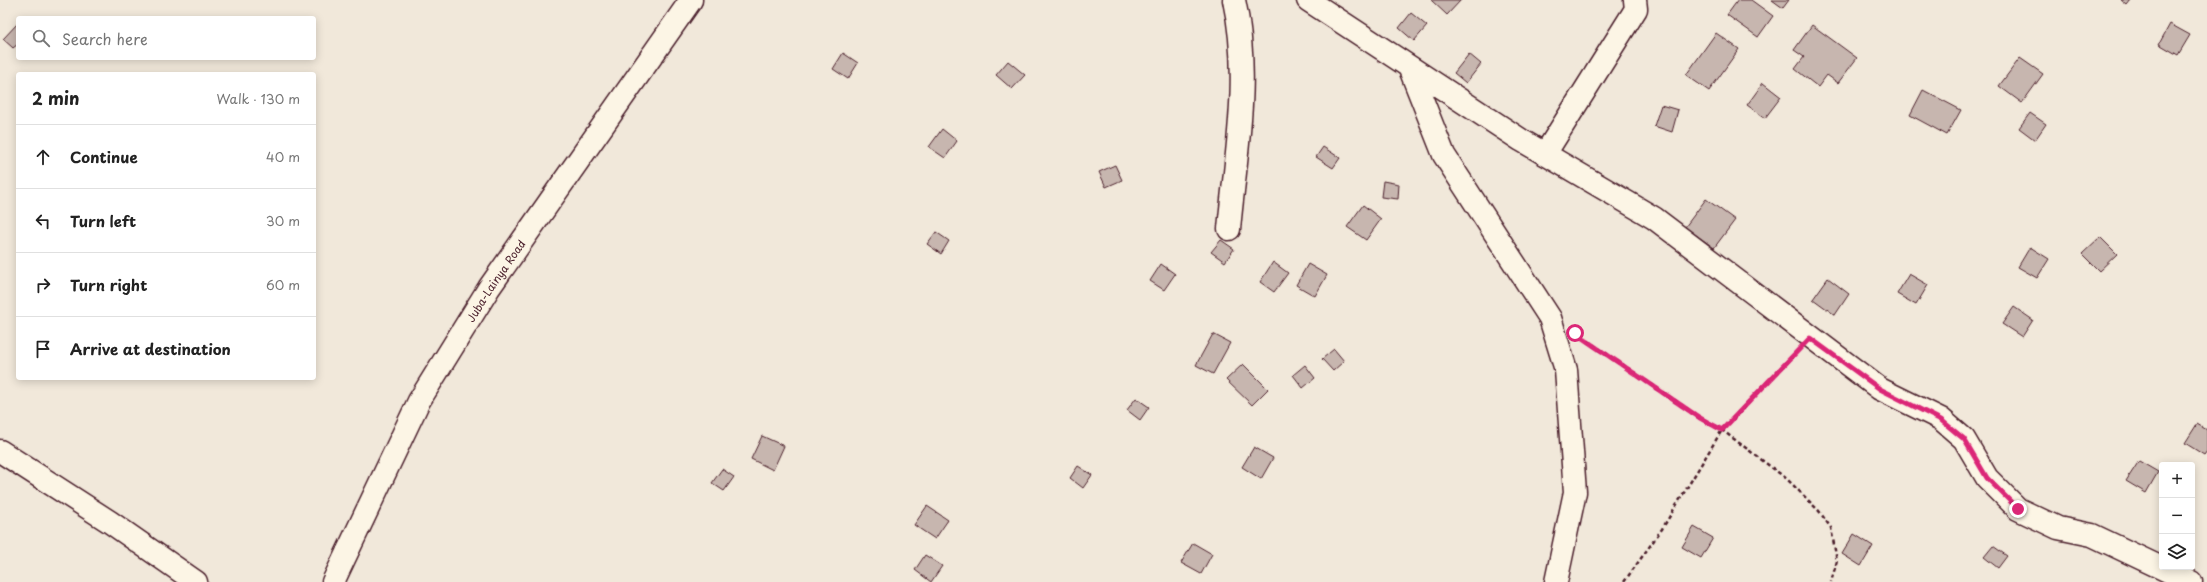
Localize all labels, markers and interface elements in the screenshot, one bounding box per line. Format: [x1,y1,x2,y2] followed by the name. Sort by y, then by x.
[16,16,316,60] search box
[30,27,52,49] icon: search
[62,27,148,50] text: Search here
[32,85,79,111] text: 2 min
[217,89,300,108] text: Walk · 130 m
[70,145,138,168] text: Continue
[32,146,54,168] icon: ahead
[266,147,300,166] text: 40 m
[70,209,136,232] text: Turn left
[32,210,54,232] icon: left
[266,211,300,230] text: 30 m
[462,236,529,325] street label: Juba-Lainya Road
[70,273,147,296] text: Turn right
[32,274,54,296] icon: right
[266,275,300,294] text: 60 m
[1566,324,1584,342] route start
[70,337,231,360] text: Arrive at destination
[32,338,54,360] icon: arrive
[2159,462,2195,570] map controls
[2159,462,2195,498] button: +
[2159,498,2195,534] button: −
[2009,500,2027,518] route end
[2159,534,2195,570] button: layers

